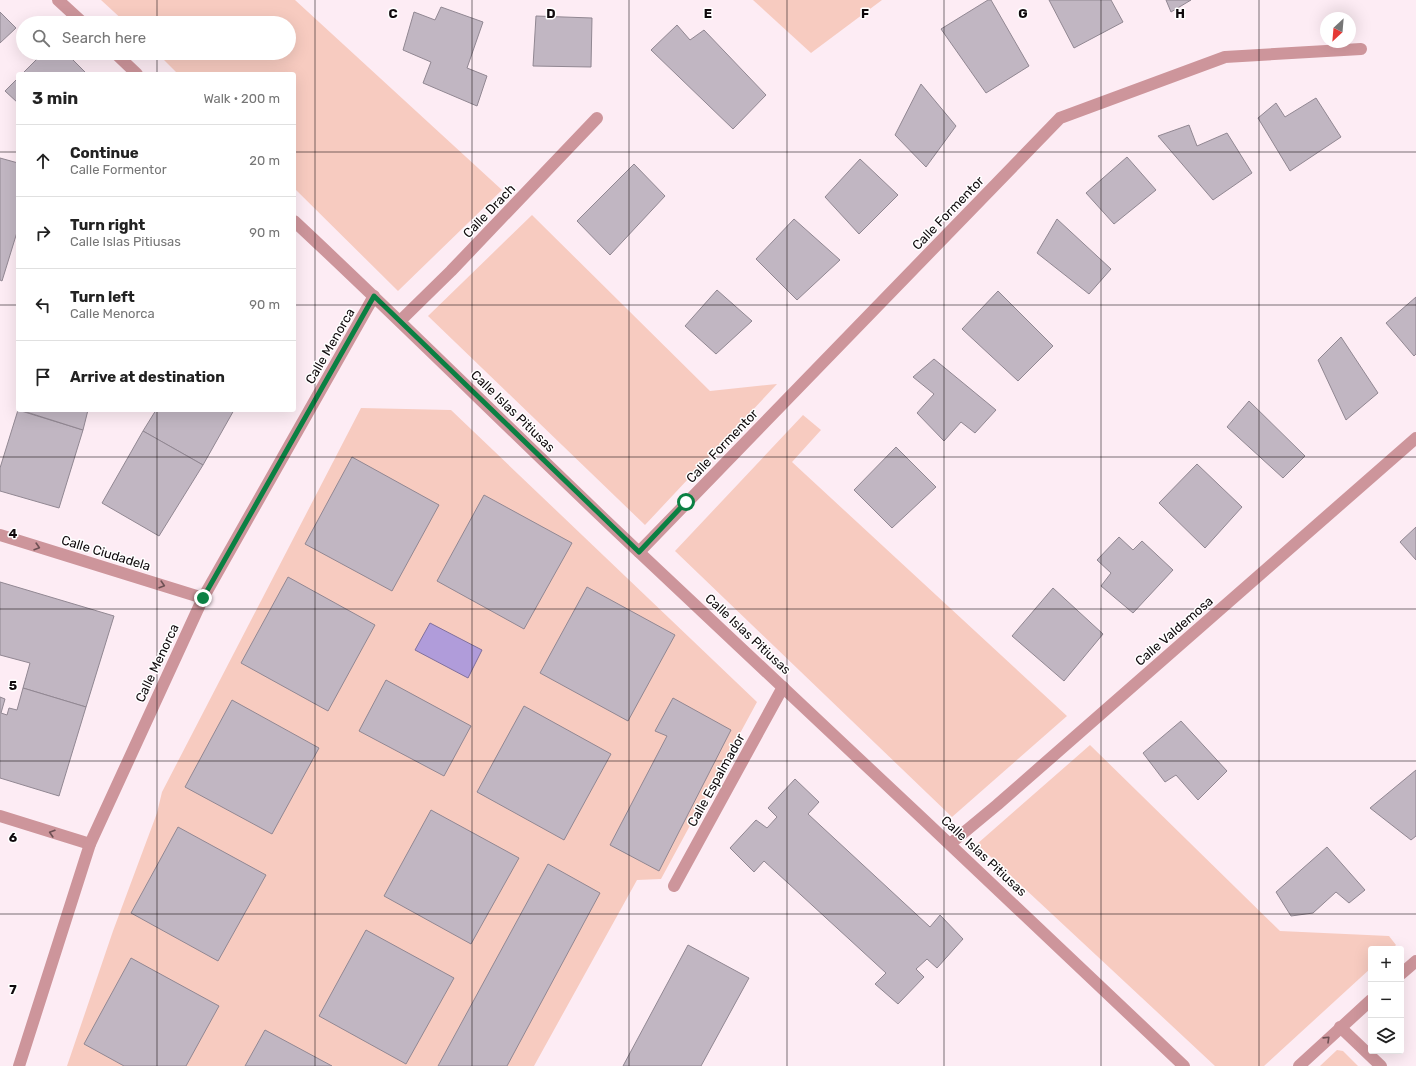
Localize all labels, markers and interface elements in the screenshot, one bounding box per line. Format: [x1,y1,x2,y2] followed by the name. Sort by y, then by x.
[388,6,398,21] text: C
[546,6,556,21] text: D
[704,6,712,21] text: E
[861,6,869,21] text: F
[1018,6,1028,21] text: G
[1175,6,1185,21] text: H
[1320,12,1356,48] north arrow
[16,16,296,60] search box
[30,27,52,49] icon: search
[62,29,146,47] text: Search here
[32,88,78,108] text: 3 min
[203,91,280,106] text: Walk · 200 m
[70,144,139,162] text: Continue
[32,150,54,172] icon: ahead
[249,153,280,168] text: 20 m
[70,162,167,177] text: Calle Formentor
[909,173,987,253] street label: Calle Formentor
[460,181,518,241] street label: Calle Drach
[70,216,145,234] text: Turn right
[32,222,54,244] icon: right
[249,225,280,240] text: 90 m
[70,234,181,249] text: Calle Islas Pitiusas
[70,288,135,306] text: Turn left
[32,294,54,316] icon: left
[249,297,280,312] text: 90 m
[70,306,155,321] text: Calle Menorca
[302,306,358,386] street label: Calle Menorca
[32,366,54,388] icon: arrive
[468,367,558,455] street label: Calle Islas Pitiusas
[70,368,225,386] text: Arrive at destination
[683,406,761,486] street label: Calle Formentor
[677,493,695,511] route start
[9,526,18,541] text: 4
[60,532,152,574] street label: Calle Ciudadela
[34,542,41,551] one-way arrow
[158,580,165,589] one-way arrow
[194,589,212,607] route end
[702,591,794,678] street label: Calle Islas Pitiusas
[1132,593,1216,669] street label: Calle Valdemosa
[132,621,182,705] street label: Calle Menorca
[9,678,17,693] text: 5
[684,731,748,829] street label: Calle Espalmador
[938,813,1030,900] street label: Calle Islas Pitiusas
[49,829,56,837] one-way arrow
[9,830,18,845] text: 6
[1368,946,1404,1054] map controls
[1368,946,1404,982] button: +
[9,982,17,997] text: 7
[1368,982,1404,1018] button: −
[1368,1018,1404,1054] button: layers
[1322,1036,1330,1044] one-way arrow

